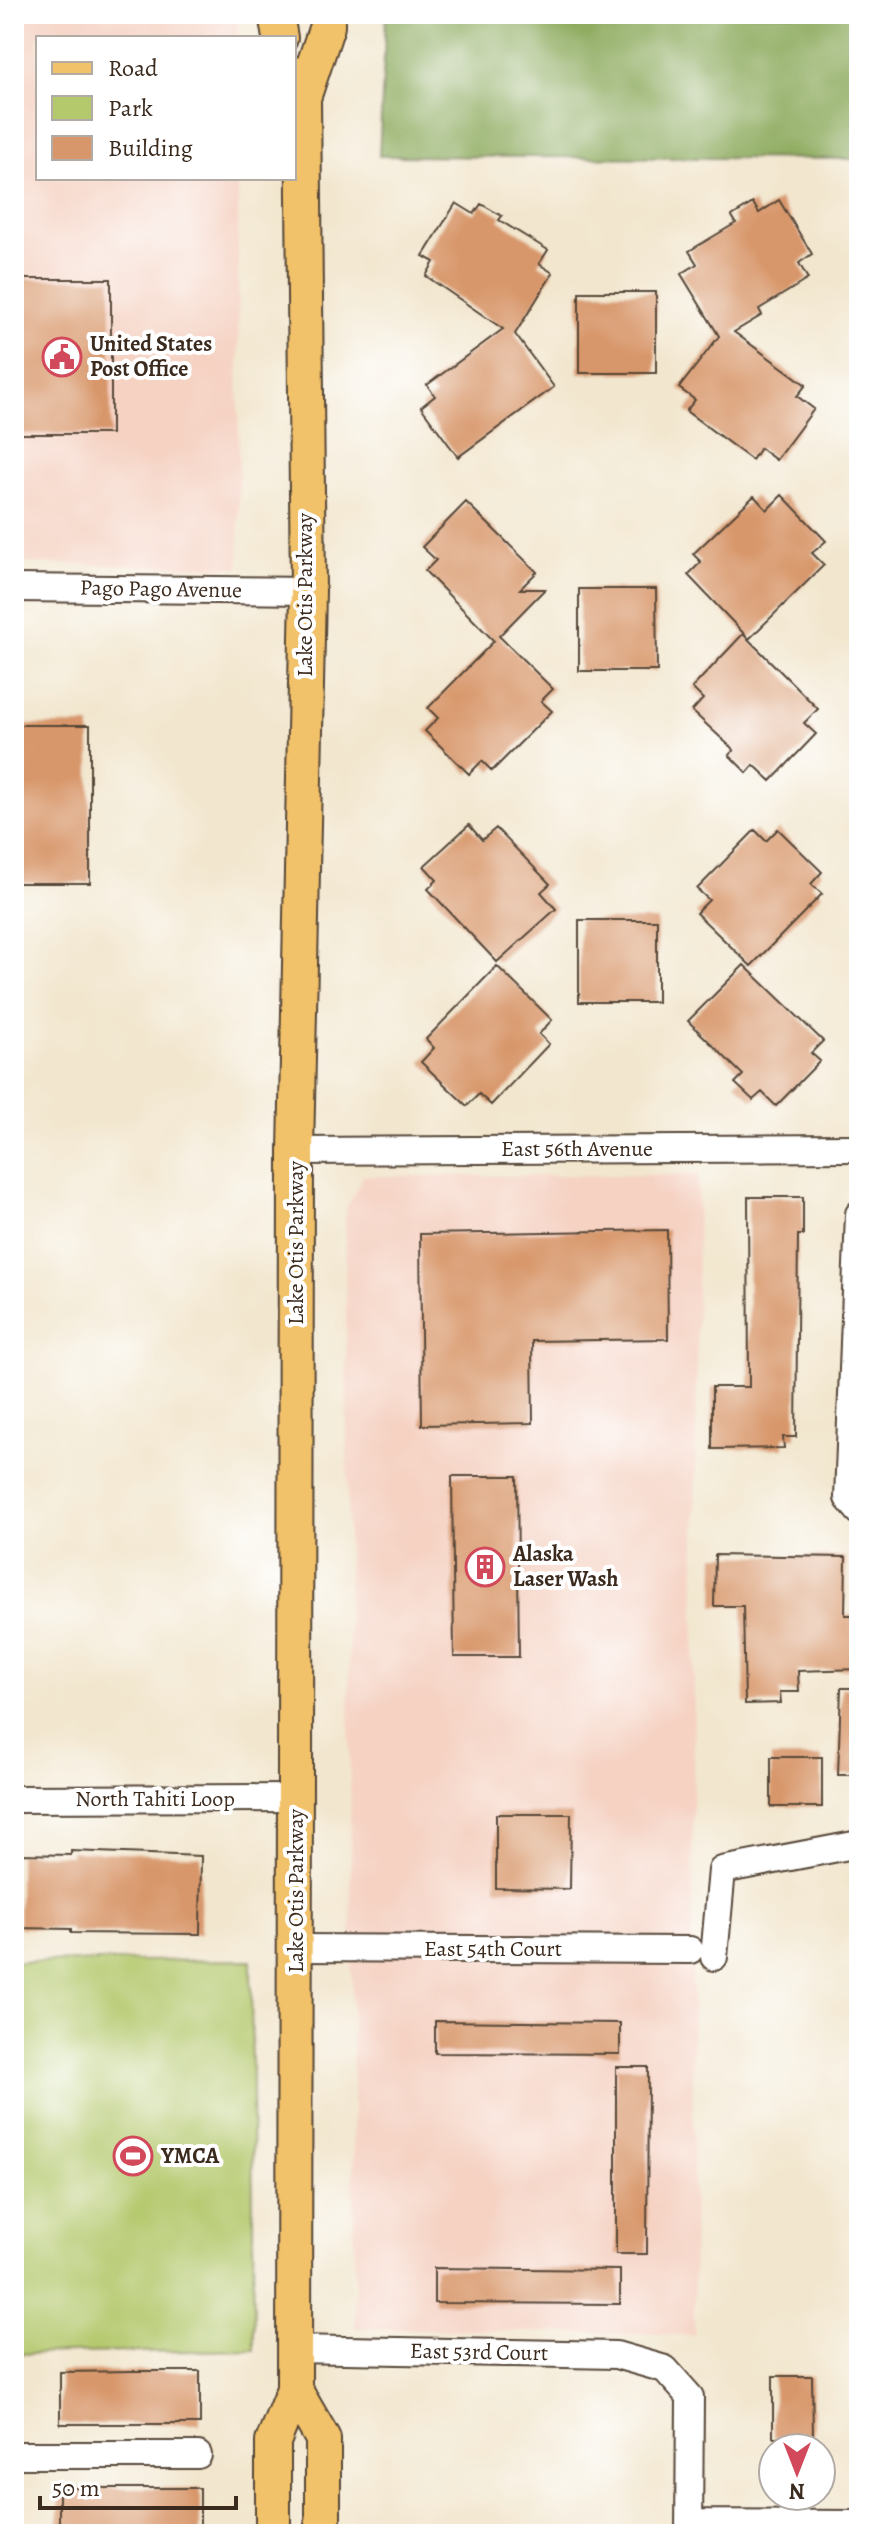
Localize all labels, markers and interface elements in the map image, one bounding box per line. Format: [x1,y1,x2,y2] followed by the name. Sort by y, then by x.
[36,36,296,180] legend
[108,52,158,84] text: Road
[108,92,153,124] text: Park
[108,132,193,164] text: Building
[90,329,212,384] place label: United States Post Office
[41,336,83,378] public building icon: United States Post Office
[290,513,320,677] street label: Lake Otis Parkway
[80,573,242,605] street label: Pago Pago Avenue
[501,1134,653,1164] street label: East 56th Avenue
[281,1161,311,1325] street label: Lake Otis Parkway
[512,1539,619,1594] place label: Alaska Laser Wash
[464,1546,506,1588] building icon: Alaska Laser Wash
[75,1784,235,1814] street label: North Tahiti Loop
[281,1809,311,1973] street label: Lake Otis Parkway
[424,1934,562,1964] street label: East 54th Court
[112,2135,154,2177] sports icon: YMCA
[160,2141,220,2171] place label: YMCA
[410,2336,548,2368] street label: East 53rd Court
[757,2432,837,2512] north arrow
[40,2460,236,2510] scale bar
[52,2472,100,2504] text: 50 m
[789,2476,805,2506] text: N

